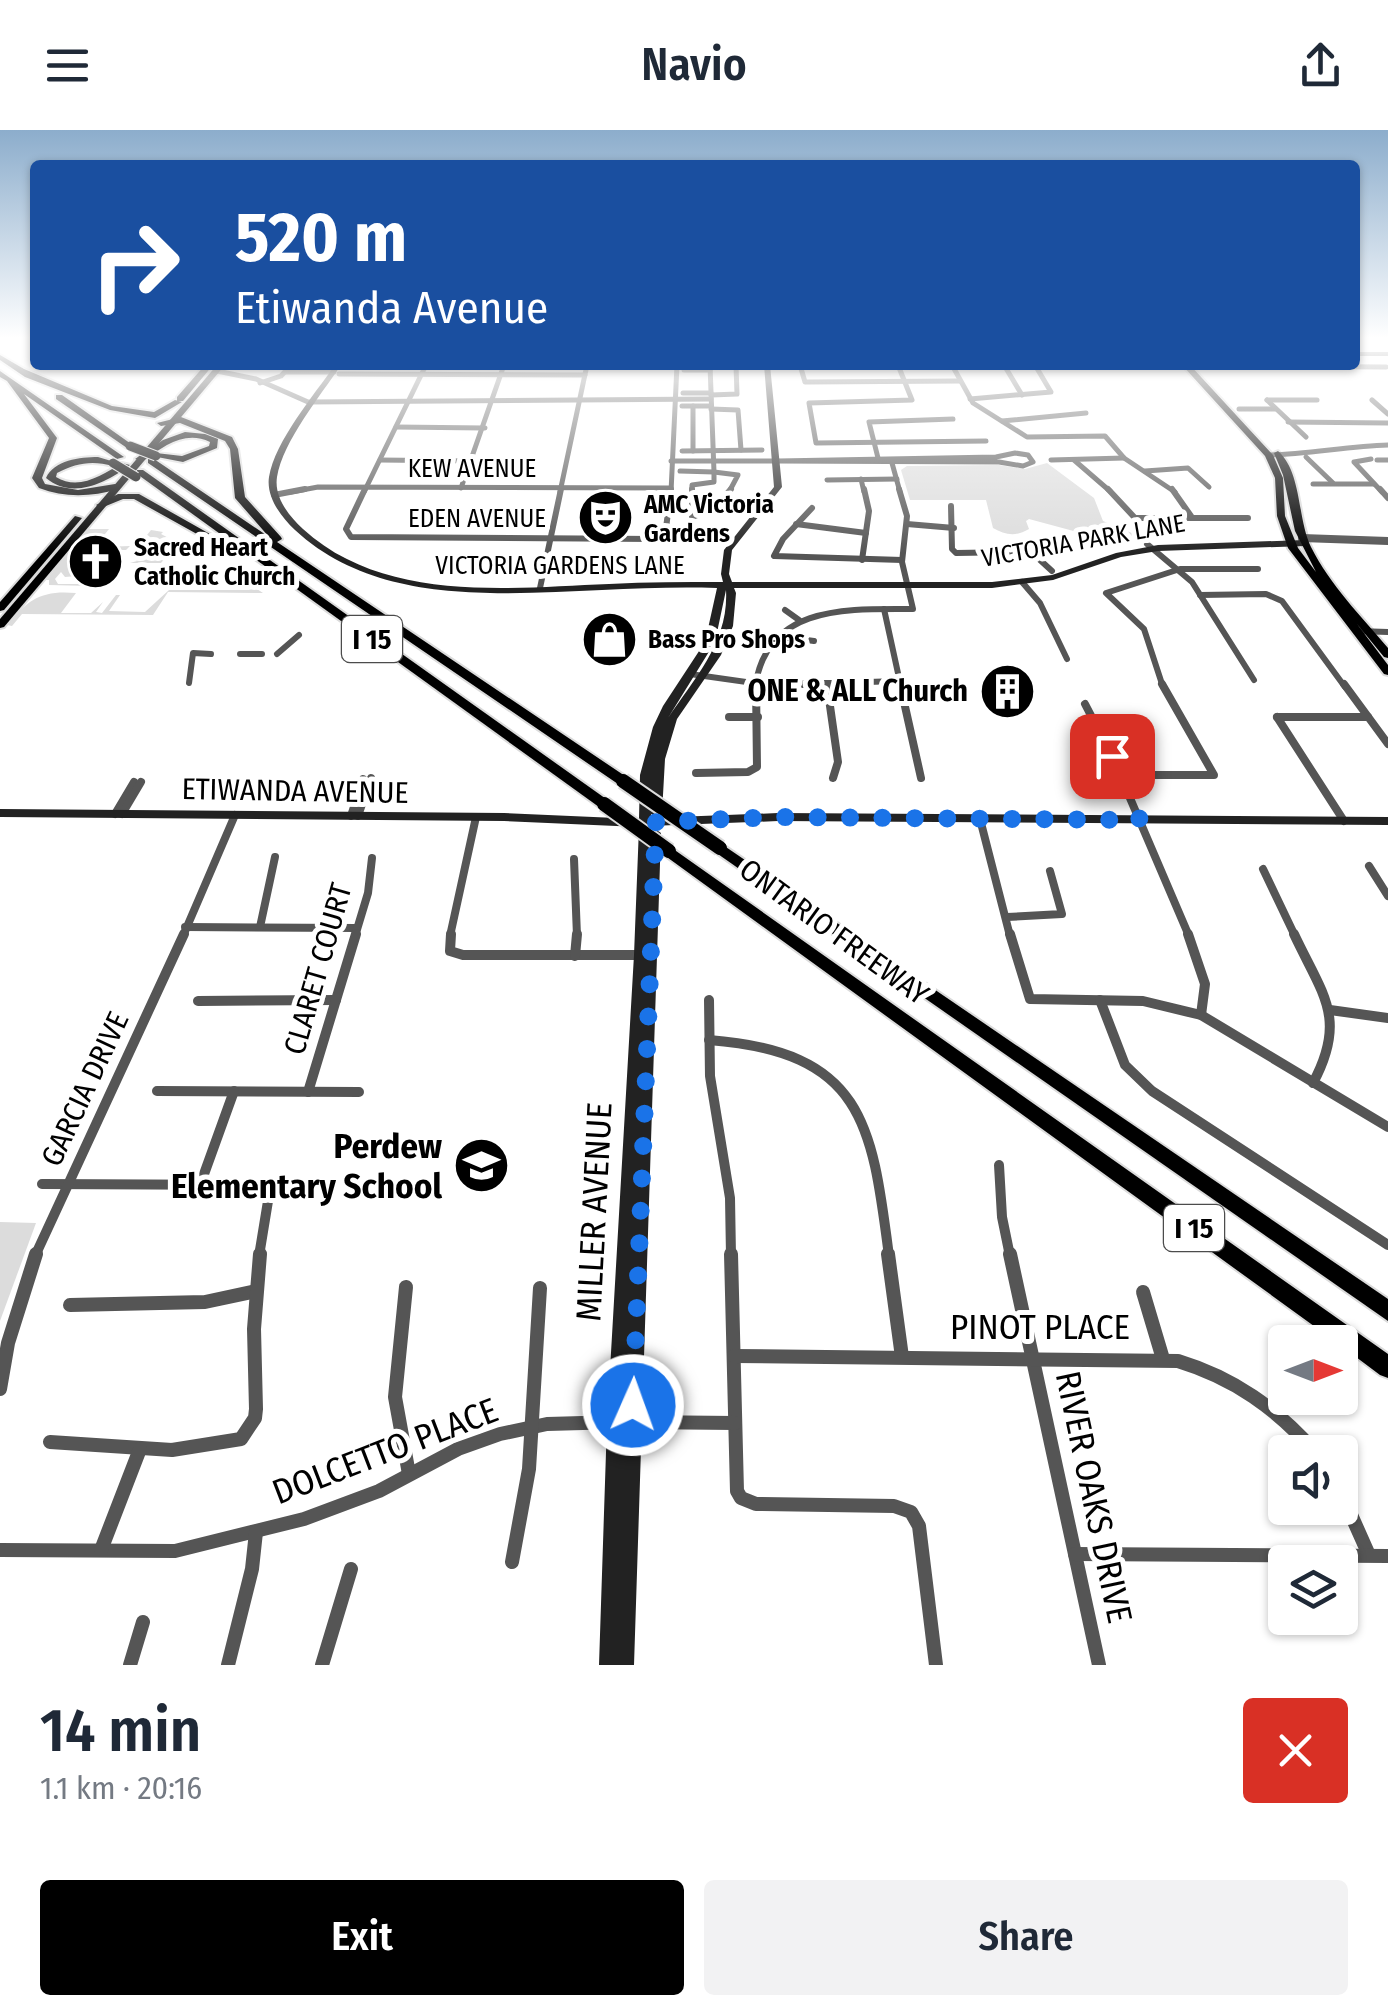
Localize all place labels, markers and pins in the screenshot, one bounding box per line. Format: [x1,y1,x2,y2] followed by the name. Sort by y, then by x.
[575,488,635,548] theatre icon: AMC Victoria Gardens
[643,490,774,549] place label: AMC Victoria Gardens
[65,531,125,591] church icon: Sacred Heart Catholic Church
[134,533,295,592] place label: Sacred Heart Catholic Church
[579,609,639,669] shop icon: Bass Pro Shops
[648,625,805,655] place label: Bass Pro Shops
[977,661,1037,721] building icon: ONE & ALL Church
[748,673,968,709] place label: ONE & ALL Church
[1070,714,1155,799] pin
[171,1125,442,1207] place label: Perdew Elementary School
[451,1136,511,1196] school or university icon: Perdew Elementary School

